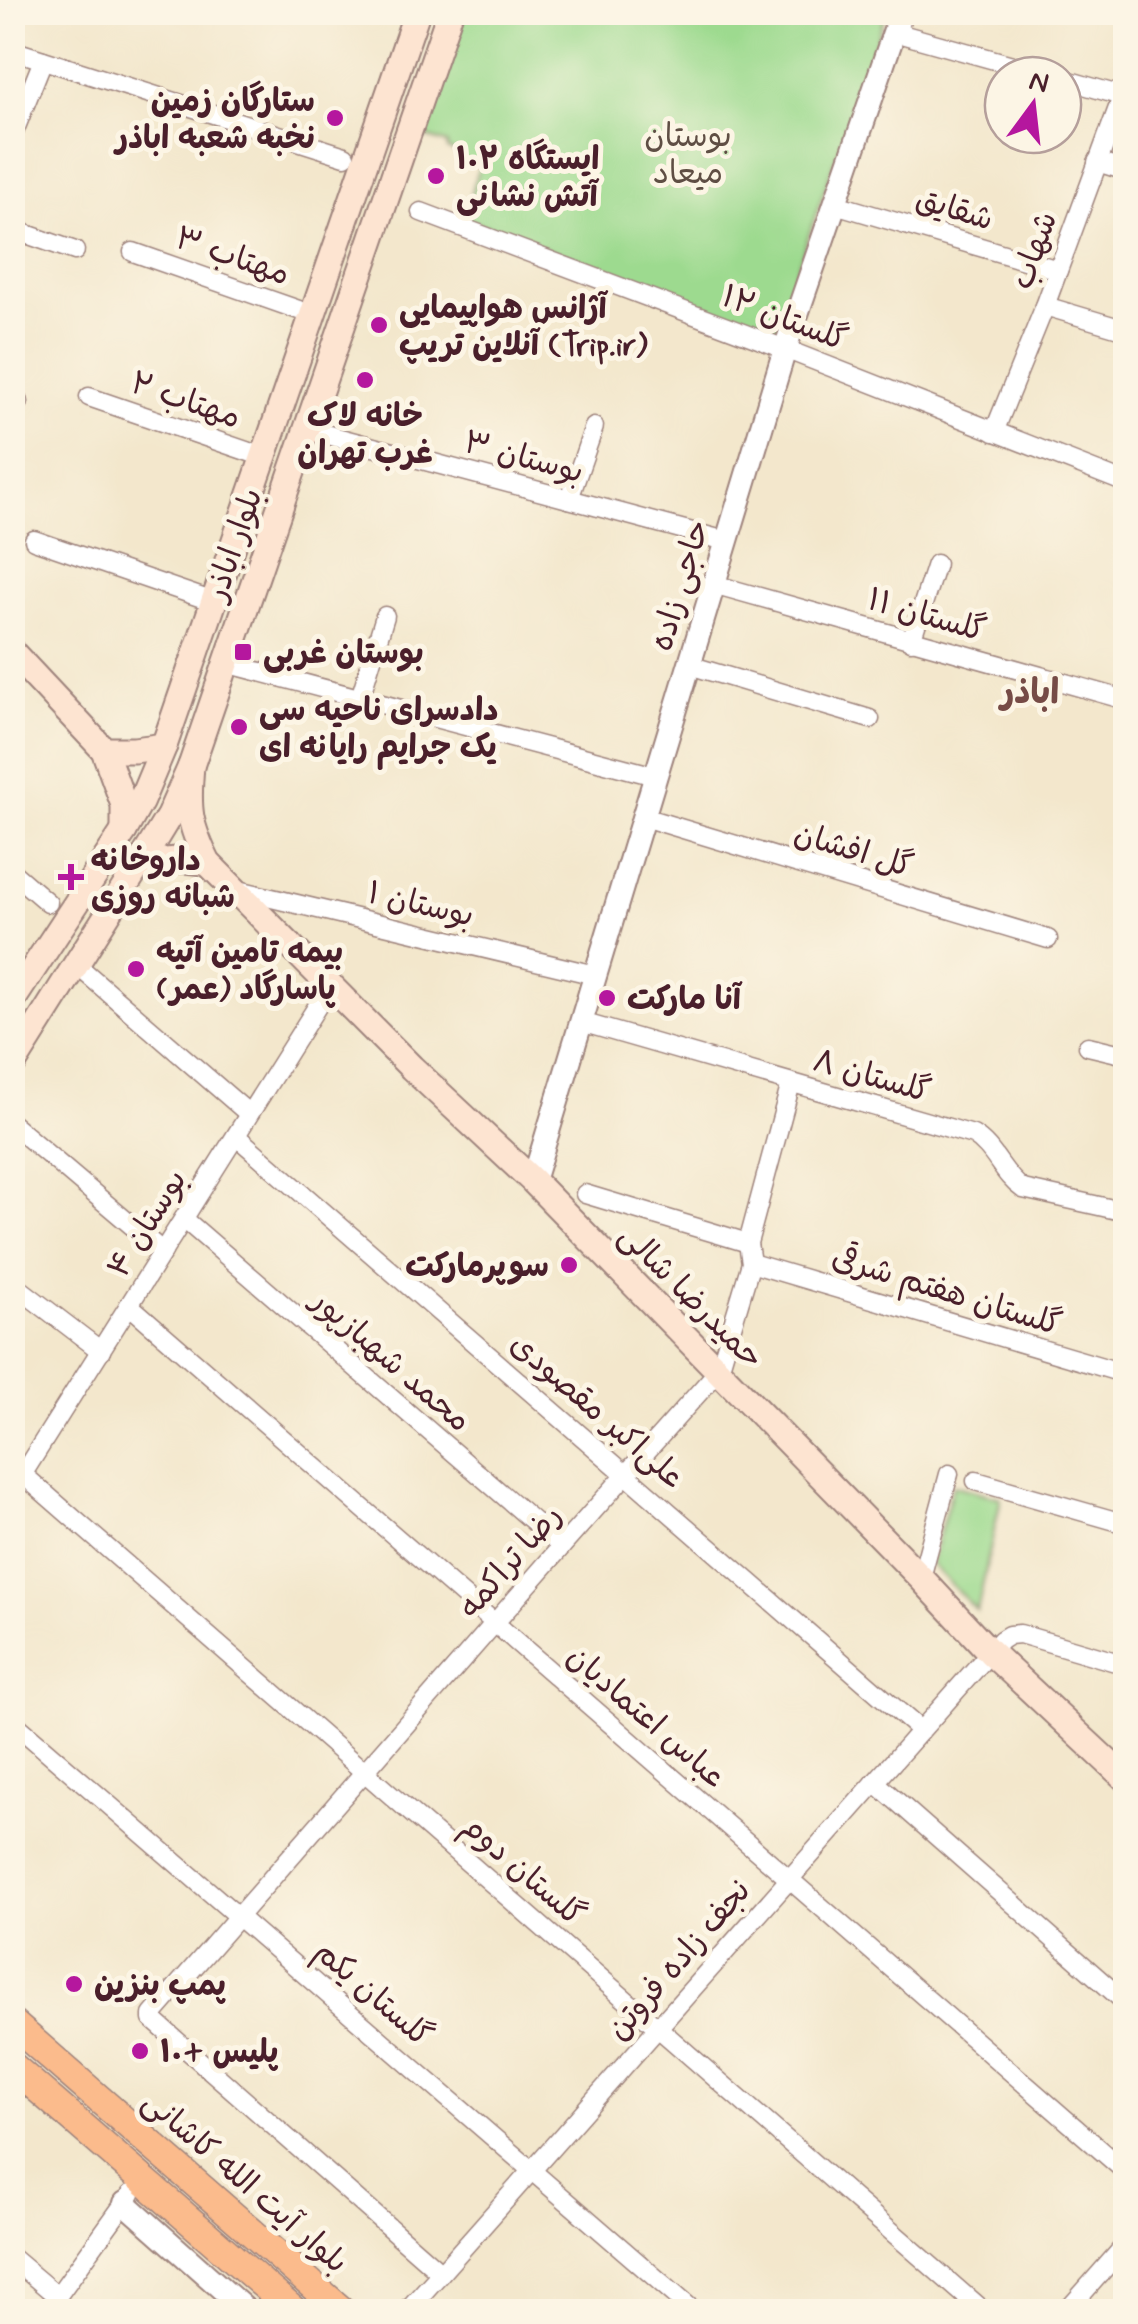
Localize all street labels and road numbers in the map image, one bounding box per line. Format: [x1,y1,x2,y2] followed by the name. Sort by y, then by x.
[911,178,998,242] street label: شقایق
[1001,206,1068,295] street label: شهاب
[169,218,295,296] street label: مهتاب ۳
[715,276,853,362] street label: گلستان ۱۲
[125,362,246,439] street label: مهتاب ۲
[459,422,588,494] street label: بوستان ۳
[195,483,274,609] street label: بلوار اباذر
[641,515,721,656] street label: حاجی زاده
[862,579,991,653] street label: گلستان ۱۱
[789,813,918,889] street label: گل افشان
[363,872,478,938] street label: بوستان ۱
[808,1040,935,1114] street label: گلستان ٨
[98,1162,197,1286] street label: بوستان ۴
[609,1216,772,1379] street label: حمیدرضا شالی
[826,1237,1066,1348] street label: گلستان هفتم شرقی
[300,1279,479,1442] street label: محمد شهبازپور
[501,1324,693,1499] street label: علی‌اکبر مقصودی
[449,1496,572,1628] street label: رضا تراکمه
[557,1637,734,1798] street label: عباس اعتمادیان
[451,1806,593,1938] street label: گلستان دوم
[598,1871,761,2050] street label: نجف زاده فروتن
[304,1932,441,2058] street label: گلستان یکم
[133,2082,356,2283] street label: بلوار آیت الله کاشانی

